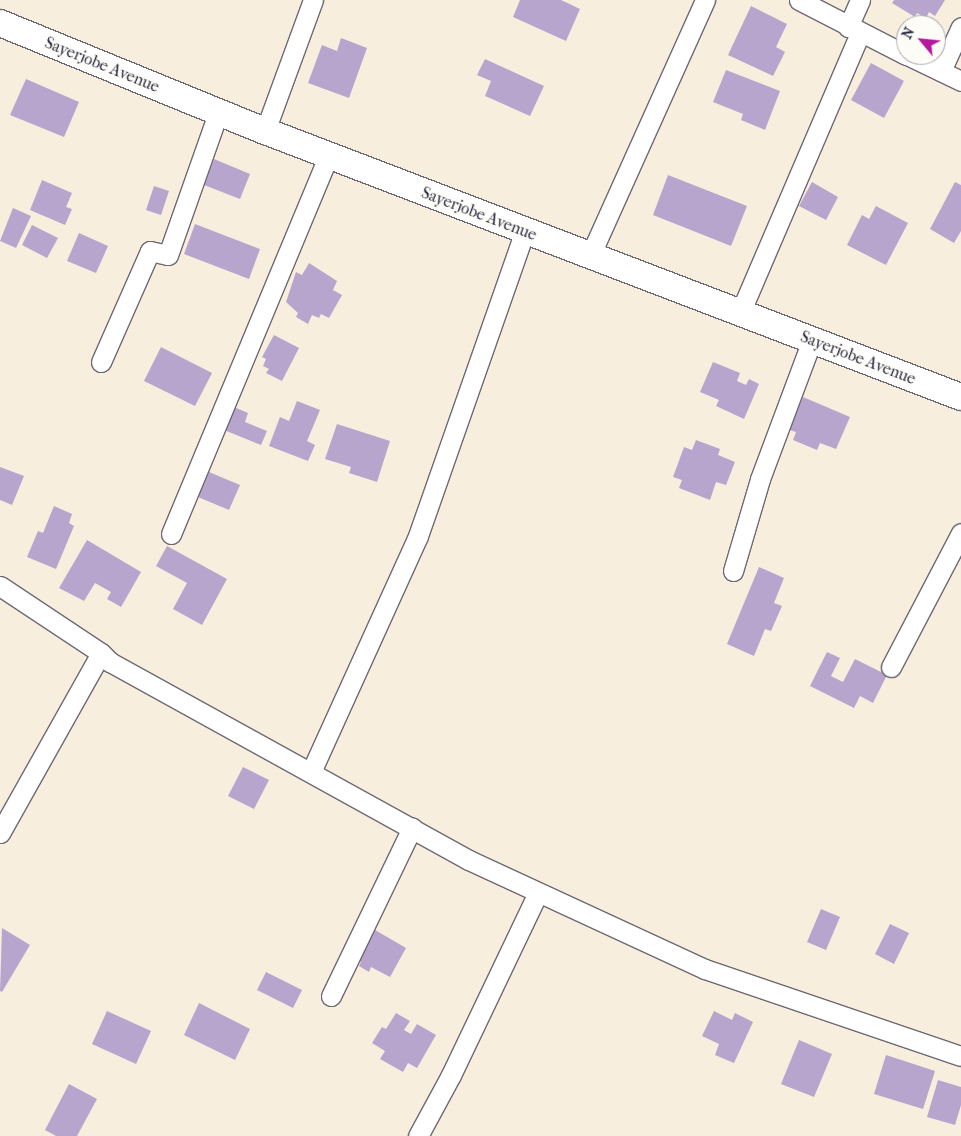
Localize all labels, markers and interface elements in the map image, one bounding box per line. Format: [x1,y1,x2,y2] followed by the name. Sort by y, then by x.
[896,15,946,65] north arrow
[898,25,918,42] text: N
[42,33,162,97] street label: Sayerjobe Avenue
[419,183,539,245] street label: Sayerjobe Avenue
[798,327,918,389] street label: Sayerjobe Avenue

